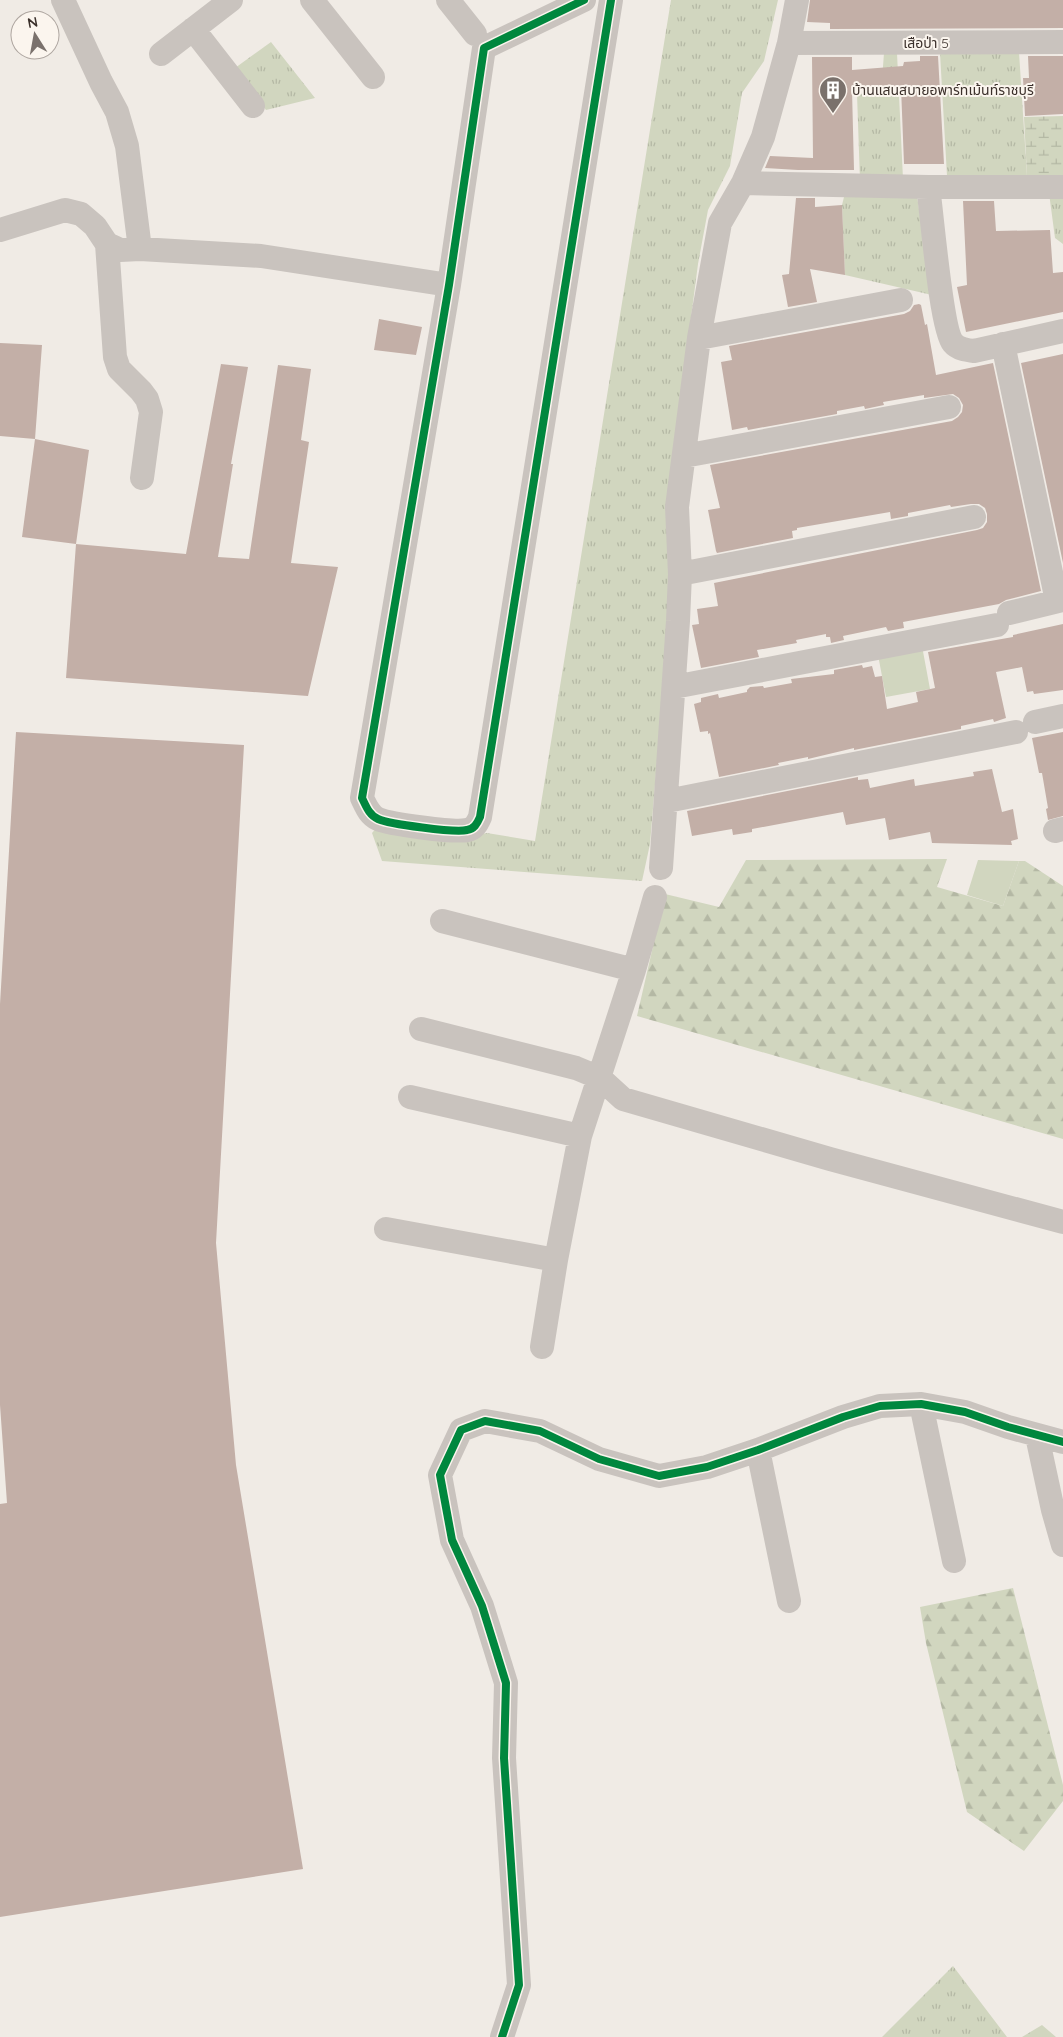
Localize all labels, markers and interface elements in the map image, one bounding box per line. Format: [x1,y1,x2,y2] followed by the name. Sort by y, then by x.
[10,10,60,60] north arrow
[26,12,39,32] text: N
[903,34,949,52] street label: เสือป่า 5
[818,75,848,114] building icon: บ้านแสนสบายอพาร์ทเม้นท์ราชบุรี
[852,81,1034,99] place label: บ้านแสนสบายอพาร์ทเม้นท์ราชบุรี

